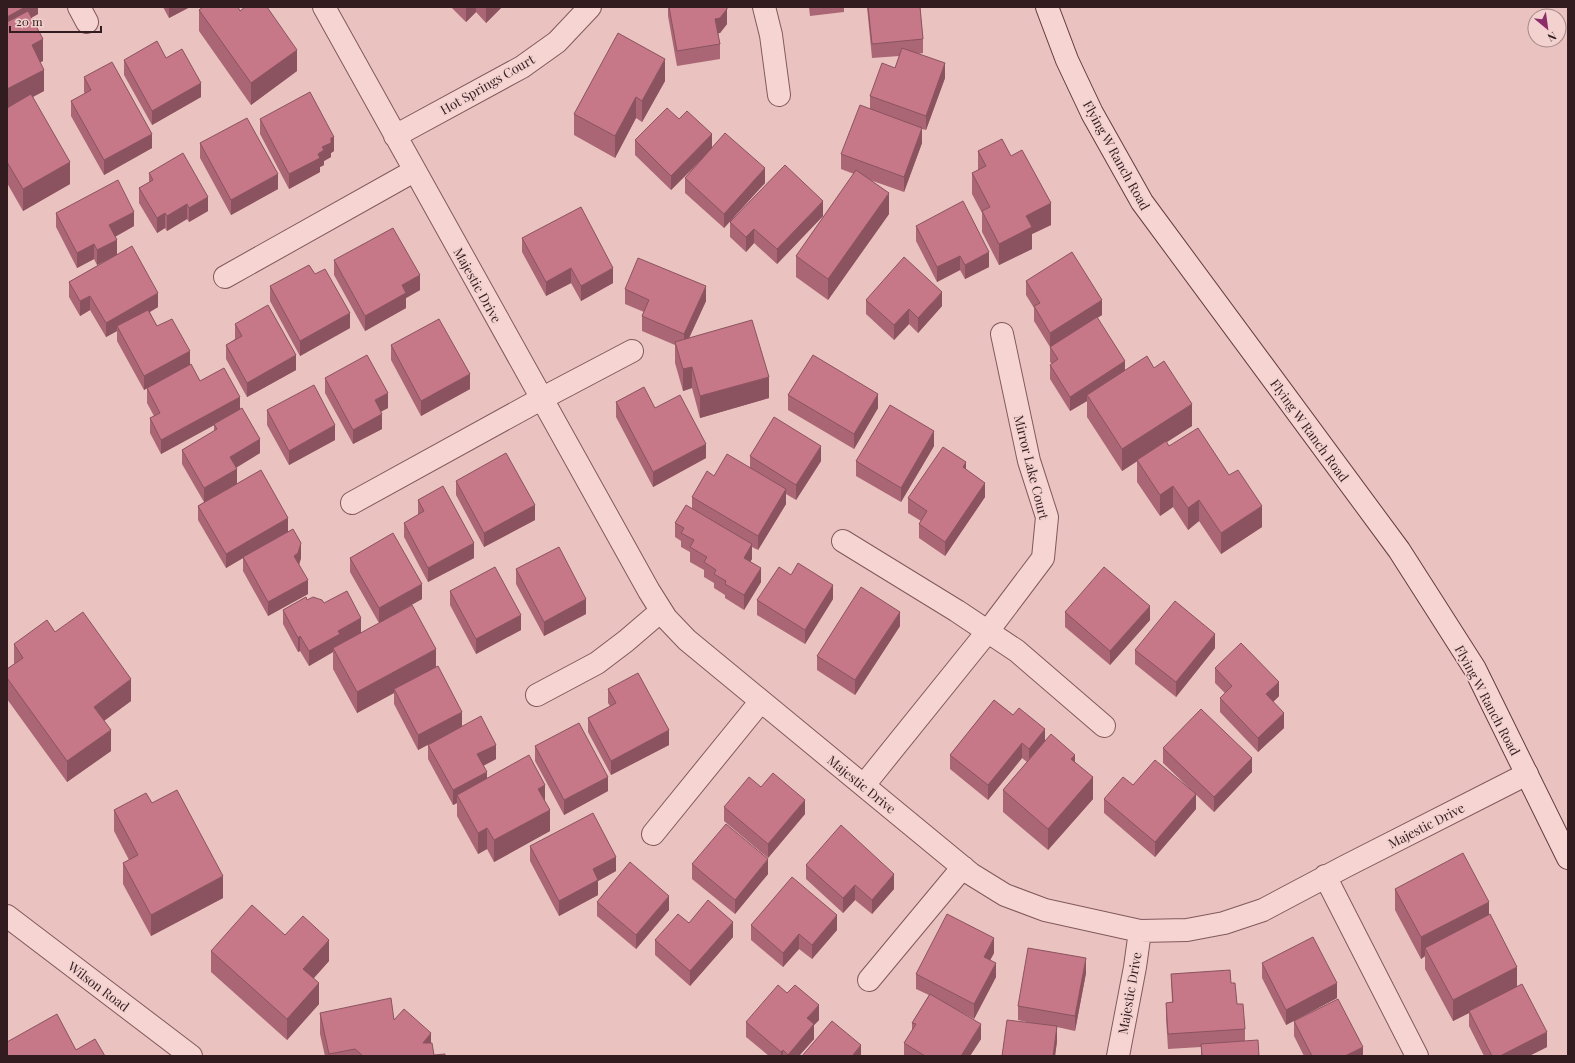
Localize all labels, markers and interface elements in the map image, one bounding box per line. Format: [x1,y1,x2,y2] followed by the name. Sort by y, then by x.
[10,8,101,34] scale bar
[1527,8,1567,48] north arrow
[16,13,43,29] text: 20 m
[1545,29,1559,46] text: N
[437,50,537,118] street label: Hot Springs Court
[1080,97,1154,213] street label: Flying W Ranch Road
[450,244,506,326] street label: Majestic Drive
[1267,375,1353,485] street label: Flying W Ranch Road
[1011,413,1053,521] street label: Mirror Lake Court
[1452,642,1525,759] street label: Flying W Ranch Road
[824,751,900,817] street label: Majestic Drive
[1385,798,1467,851] street label: Majestic Drive
[1113,950,1145,1036] street label: Majestic Drive
[64,957,133,1015] street label: Wilson Road

